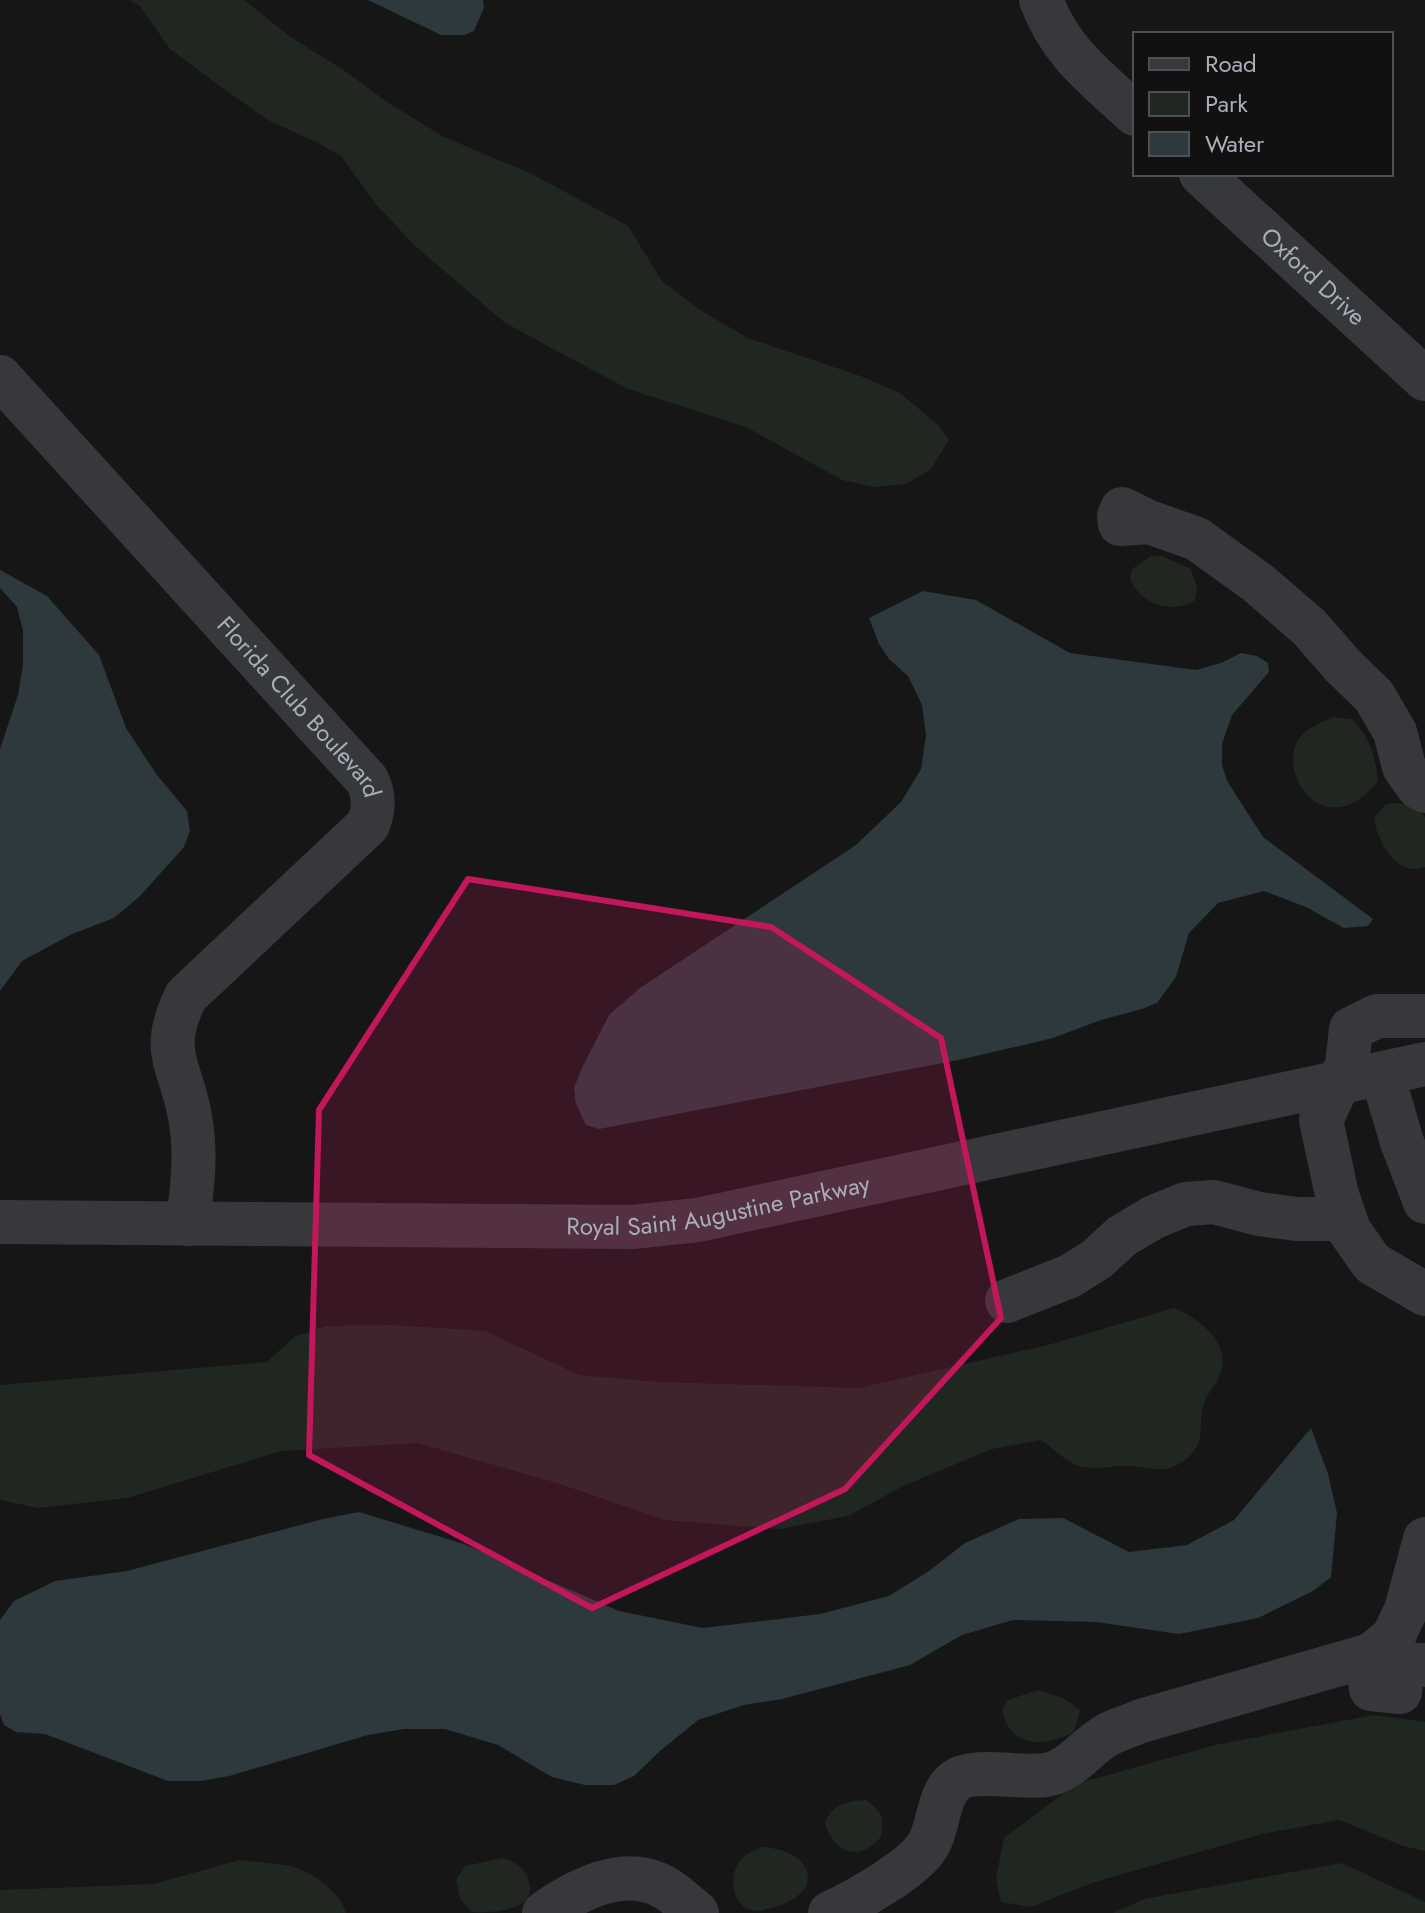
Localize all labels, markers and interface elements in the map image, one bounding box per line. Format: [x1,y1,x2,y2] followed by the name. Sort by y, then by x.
[1133,32,1393,176] legend
[1205,46,1257,81] text: Road
[1205,86,1248,121] text: Park
[1205,126,1265,161] text: Water
[1253,219,1374,334] street label: Oxford Drive
[209,608,390,801] street label: Florida Club Boulevard
[566,1166,873,1244] street label: Royal Saint Augustine Parkway

